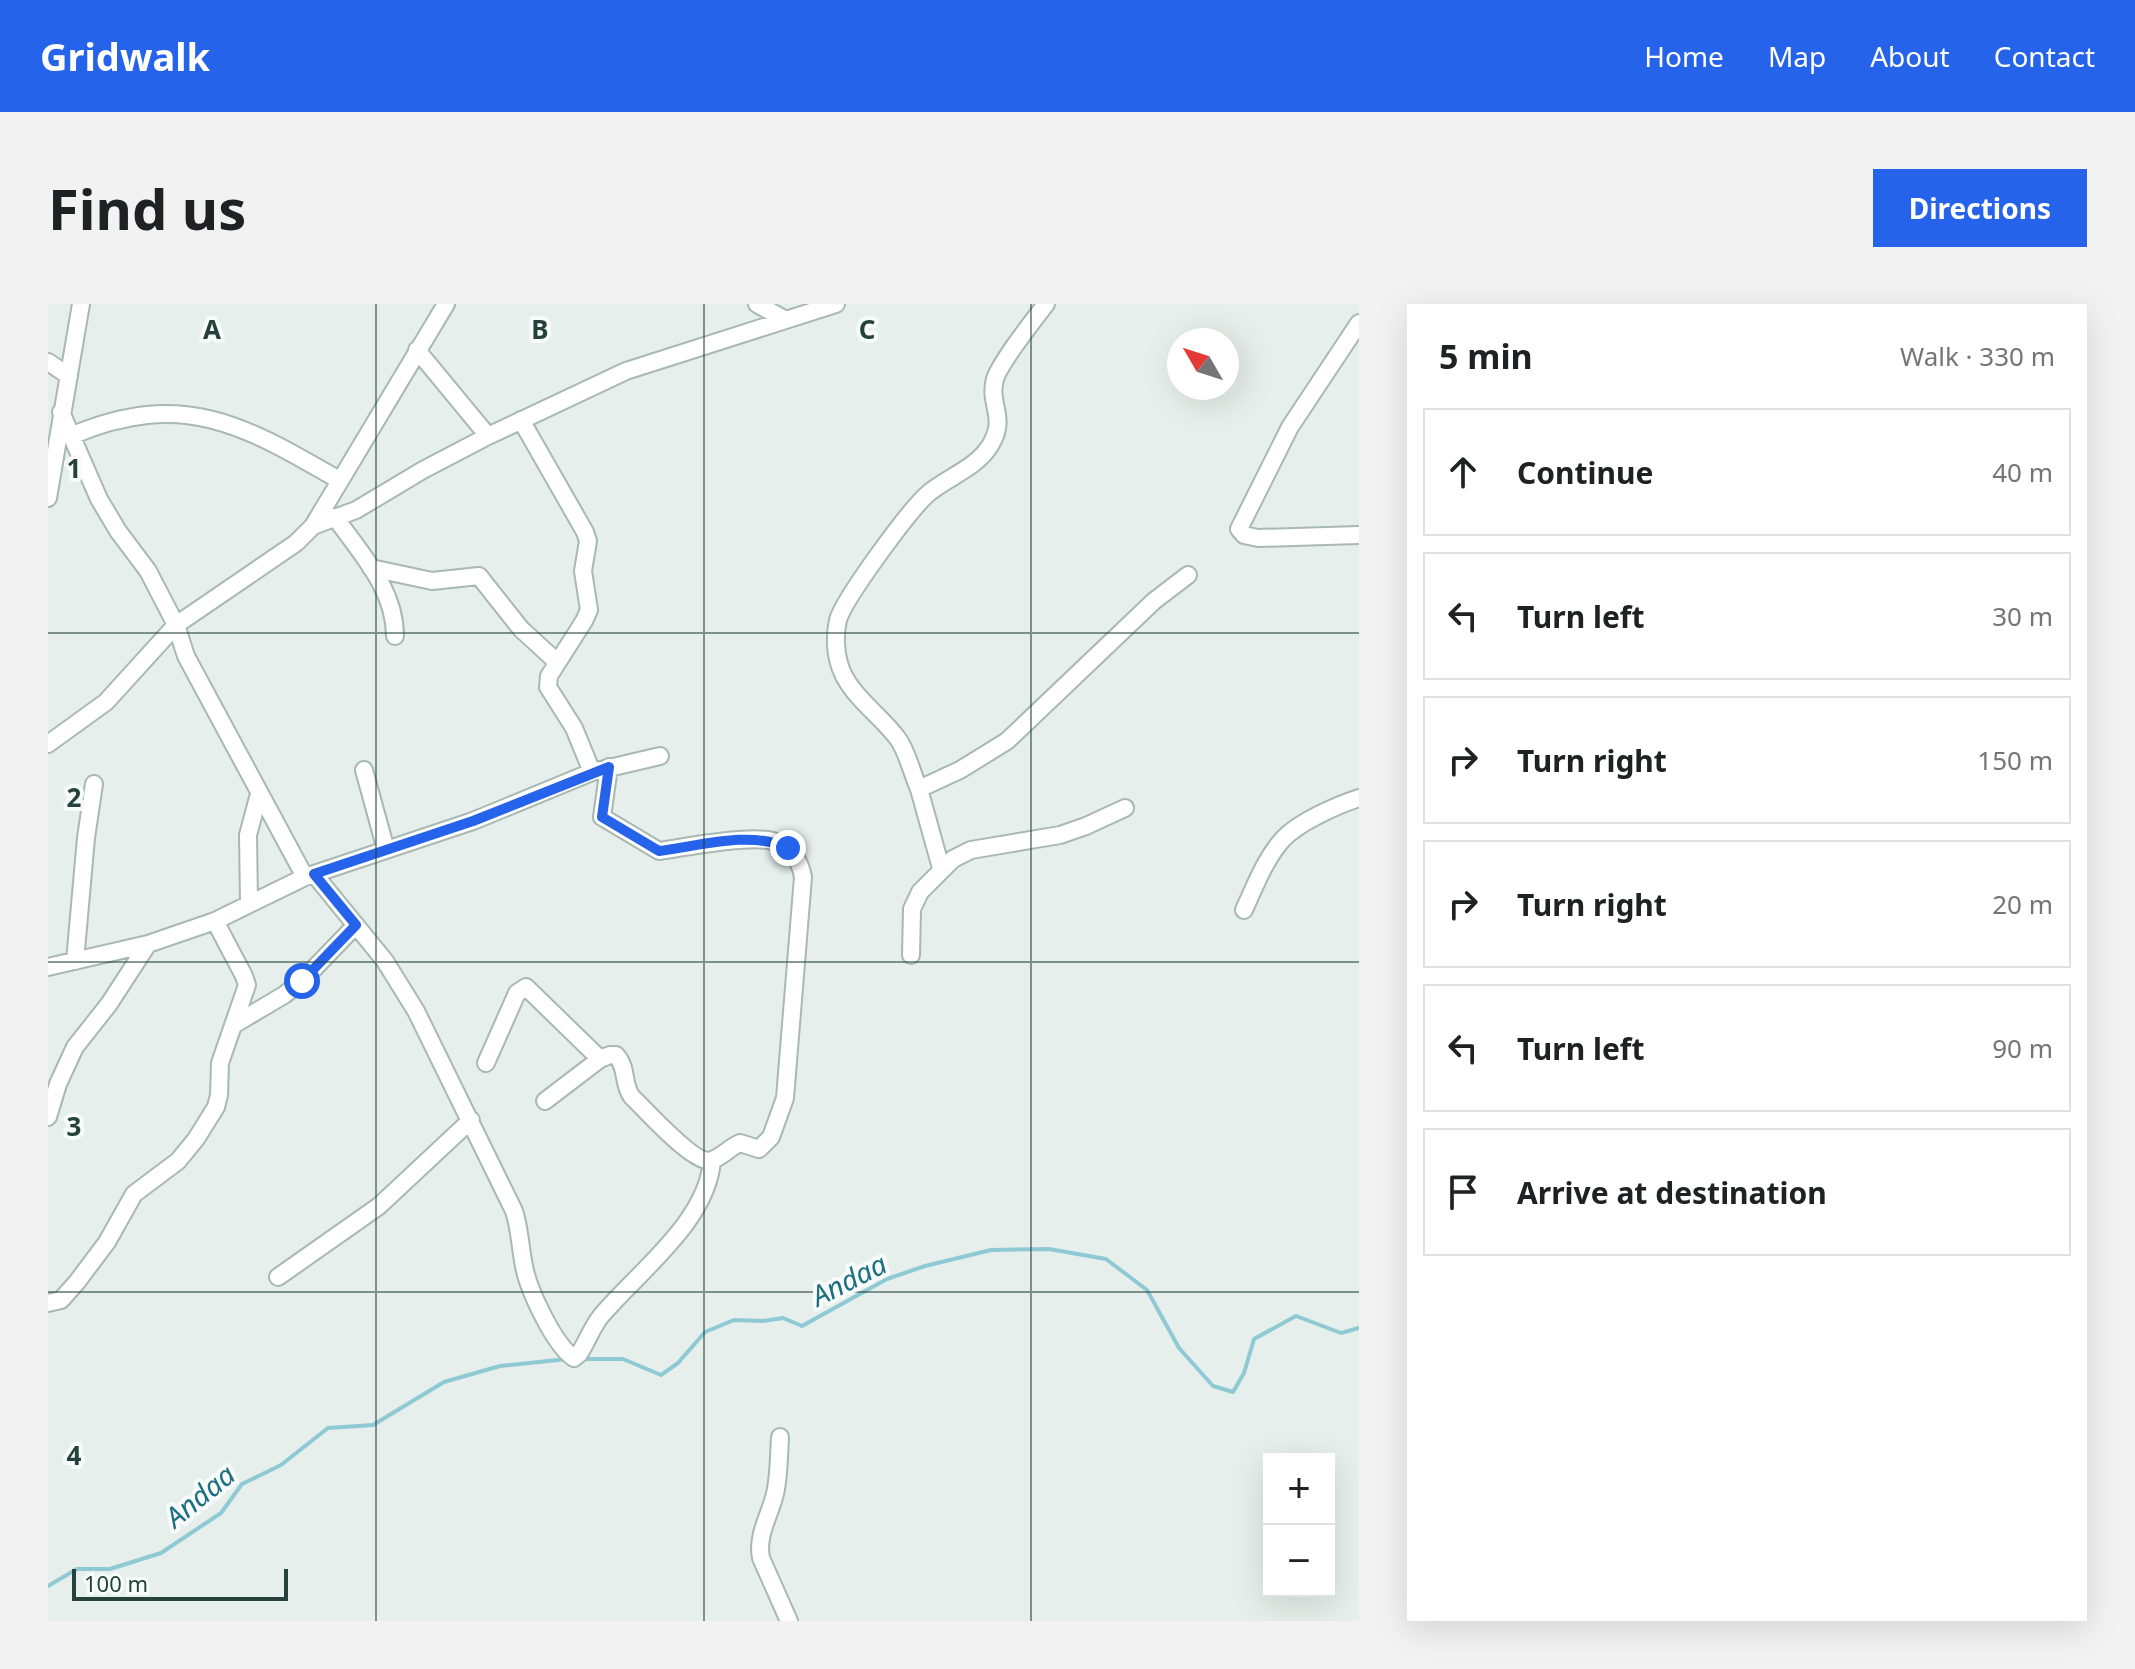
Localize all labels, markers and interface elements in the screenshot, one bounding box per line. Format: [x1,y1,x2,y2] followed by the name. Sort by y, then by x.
[40,30,210,82] text: Gridwalk
[1644,37,1724,75] text: Home
[1768,37,1826,75] text: Map
[1870,37,1950,75] text: About
[1994,37,2095,75] text: Contact
[1873,169,2087,247] button: Directions
[48,170,246,246] text: Find us
[203,311,221,347] text: A
[531,311,549,347] text: B
[859,311,875,347] text: C
[1167,328,1239,400] north arrow
[1439,333,1533,379] text: 5 min
[1900,338,2055,374] text: Walk · 330 m
[67,450,81,486] text: 1
[1441,450,1485,494] icon: ahead
[1517,452,1653,493] text: Continue
[1992,454,2053,490] text: 40 m
[1441,594,1485,638] icon: left
[1517,596,1645,637] text: Turn left
[1992,598,2053,634] text: 30 m
[1441,738,1485,782] icon: right
[1517,740,1667,781] text: Turn right
[1977,742,2053,778] text: 150 m
[67,779,82,815] text: 2
[770,830,806,866] route end
[1441,882,1485,926] icon: right
[1517,884,1667,925] text: Turn right
[1992,886,2053,922] text: 20 m
[284,963,320,999] route start
[1441,1026,1485,1070] icon: left
[1517,1028,1645,1069] text: Turn left
[1992,1030,2053,1066] text: 90 m
[67,1108,81,1144] text: 3
[1441,1170,1485,1214] icon: arrive
[1517,1172,1827,1213] text: Arrive at destination
[803,1244,893,1315] water label: Andaa
[67,1437,82,1473] text: 4
[1263,1453,1335,1597] map controls
[1263,1453,1335,1525] button: +
[155,1455,242,1536] water label: Andaa
[1263,1525,1335,1597] button: −
[72,1565,288,1601] scale bar
[84,1568,148,1598] text: 100 m

